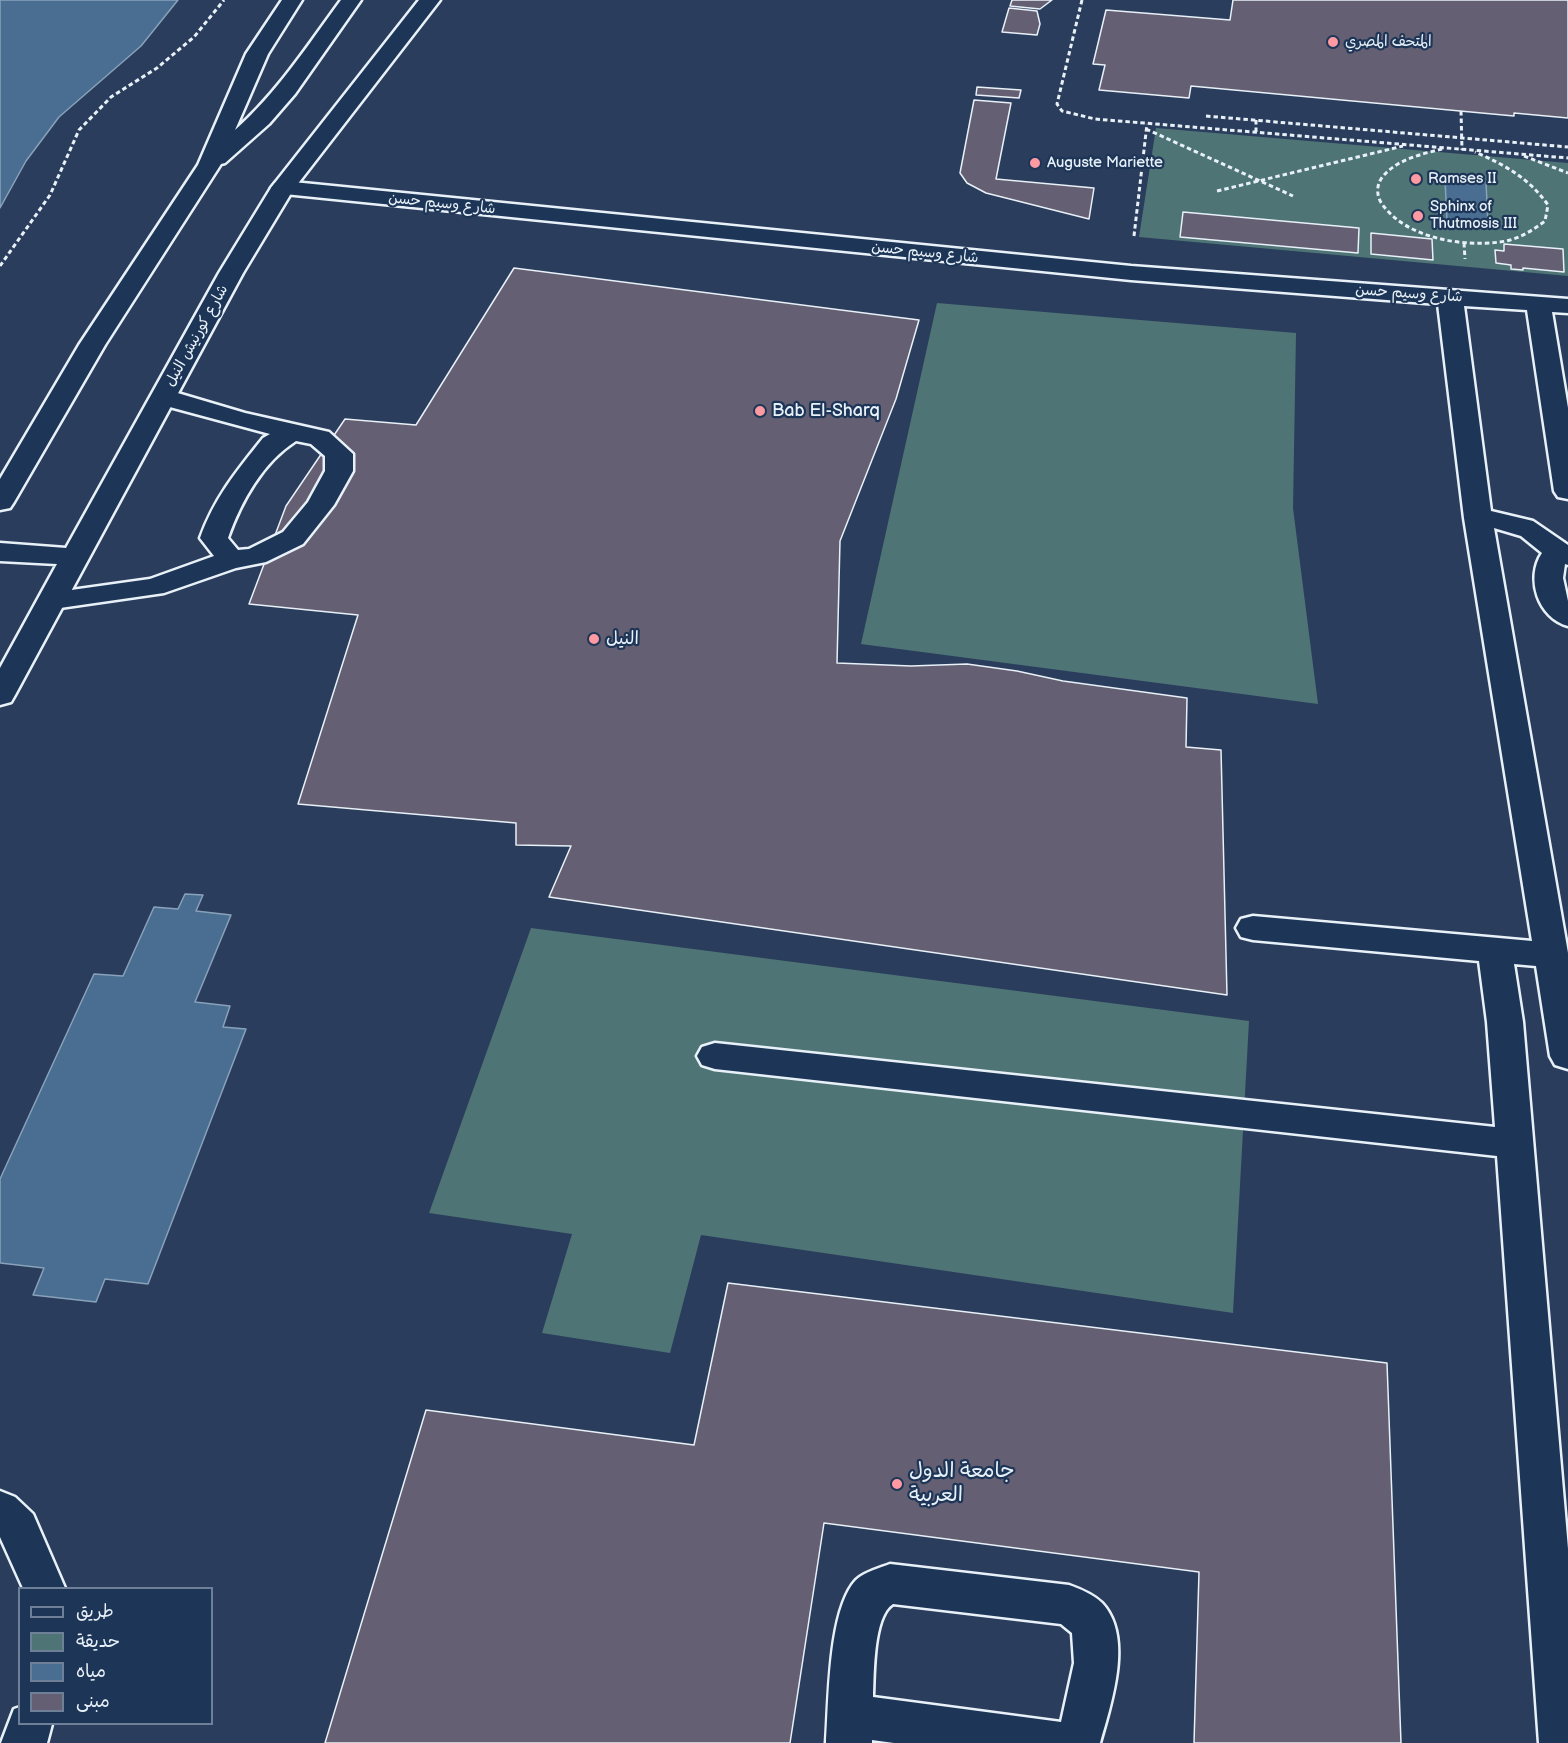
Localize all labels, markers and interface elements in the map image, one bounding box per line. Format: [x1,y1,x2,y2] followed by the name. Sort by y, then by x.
[1345,33,1432,51] place label: المتحف المصري
[1326,35,1340,49] marker: المتحف المصري
[1047,154,1163,172] place label: Auguste Mariette
[1028,156,1042,170] marker: Auguste Mariette
[1428,170,1497,188] place label: Ramses II
[1409,172,1423,186] marker: Ramses II
[388,189,496,219] street label: شارع وسيم حسن
[1430,198,1517,233] place label: Sphinx of Thutmosis III
[1411,209,1425,223] marker: Sphinx of Thutmosis III
[871,238,979,268] street label: شارع وسيم حسن
[1355,281,1463,307] street label: شارع وسيم حسن
[162,282,232,390] street label: شارع كورنيش النيل
[772,400,880,422] place label: Bab El-Sharq
[753,404,767,418] marker: Bab El-Sharq
[606,628,639,650] place label: النيل
[587,632,601,646] marker: النيل
[909,1459,1015,1509] place label: جامعة الدول العربية
[890,1477,904,1491] marker: جامعة الدول العربية
[18,1587,213,1725] legend
[76,1601,114,1622] text: طريق
[76,1631,120,1652] text: حديقة
[76,1661,106,1682] text: مياه
[76,1691,110,1712] text: مبنى

